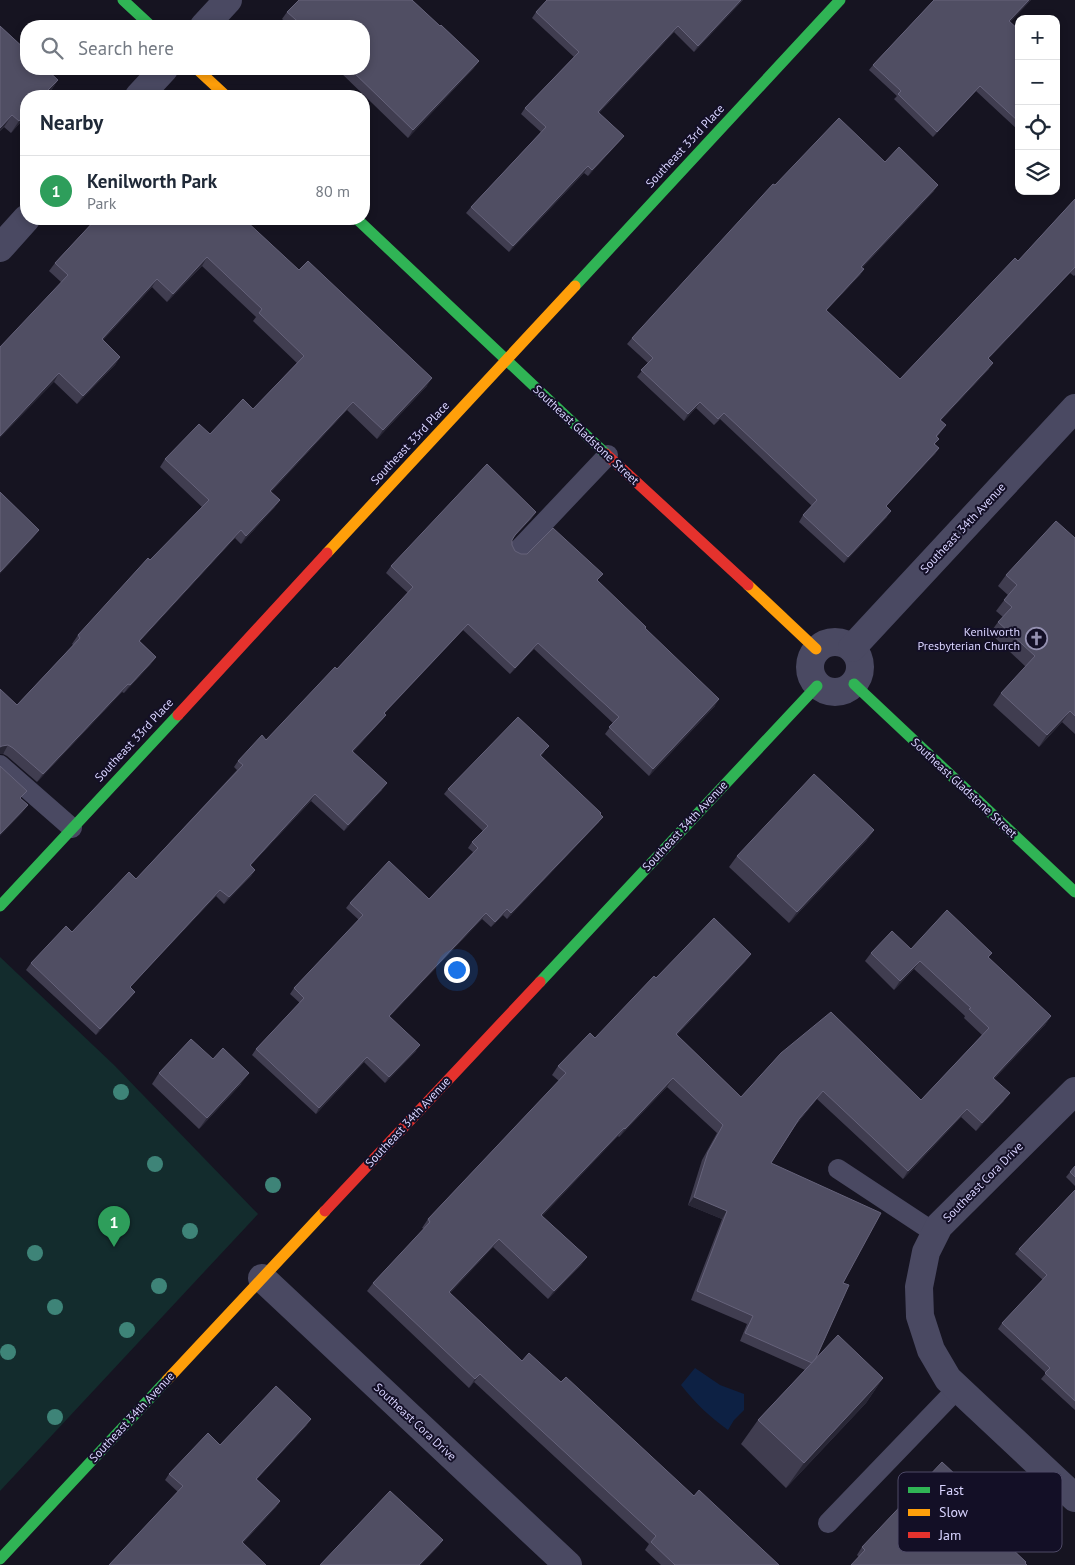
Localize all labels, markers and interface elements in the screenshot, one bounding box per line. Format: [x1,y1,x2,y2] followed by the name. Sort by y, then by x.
[1015,15,1060,195] map controls
[1015,15,1060,60] button: +
[20,20,370,75] search box
[38,34,66,62] icon: search
[78,36,174,60] text: Search here
[1015,60,1060,105] button: −
[642,101,727,190] street label: Southeast 33rd Place
[1015,105,1060,150] button: locate
[40,109,103,136] text: Nearby
[1015,150,1060,195] button: layers
[87,169,217,193] text: Kenilworth Park
[51,181,61,201] text: 1
[315,181,350,201] text: 80 m
[87,193,116,213] text: Park
[530,382,642,488] street label: Southeast Gladstone Street
[367,398,452,487] street label: Southeast 33rd Place
[917,479,1008,576] street label: Southeast 34th Avenue
[918,624,1020,653] place label: Kenilworth Presbyterian Church
[1024,627,1048,651] church icon: Kenilworth Presbyterian Church
[91,695,176,784] street label: Southeast 33rd Place
[908,735,1020,841] street label: Southeast Gladstone Street
[639,777,730,874] street label: Southeast 34th Avenue
[444,957,470,983] your location
[362,1073,453,1170] street label: Southeast 34th Avenue
[939,1138,1026,1225] street label: Southeast Cora Drive
[98,1206,130,1247] pin: 1
[86,1368,177,1465] street label: Southeast 34th Avenue
[371,1380,460,1464] street label: Southeast Cora Drive
[898,1472,1062,1552] legend
[939,1481,964,1499] text: Fast
[939,1503,969,1521] text: Slow
[938,1526,961,1544] text: Jam

